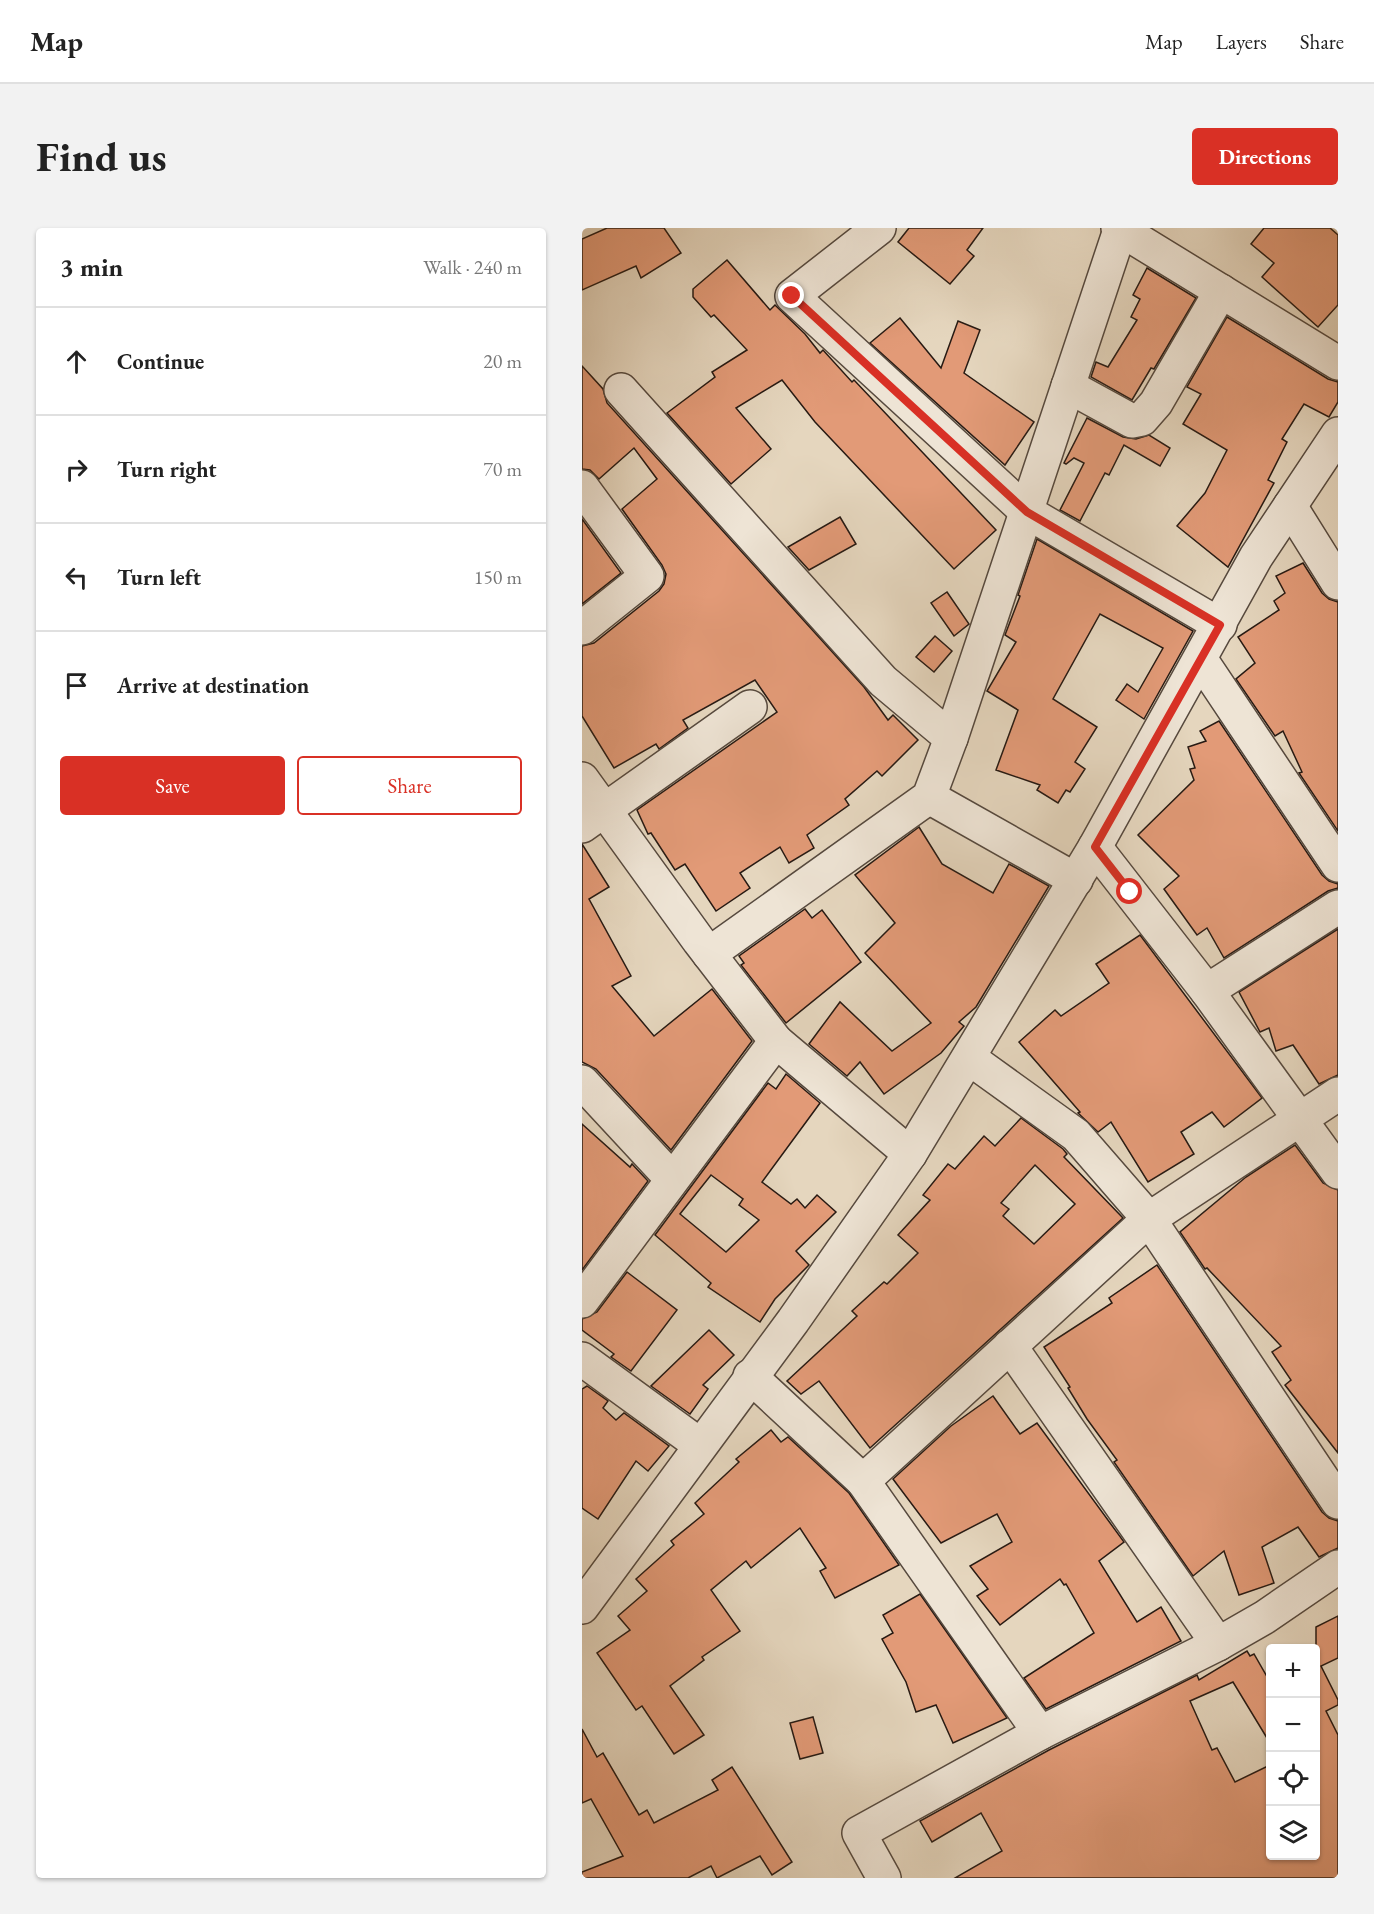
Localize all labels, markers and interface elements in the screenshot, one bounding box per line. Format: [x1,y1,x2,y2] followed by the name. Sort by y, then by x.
[30,23,83,59] text: Map
[1145,28,1183,55] text: Map
[1216,28,1267,55] text: Layers
[1300,28,1344,55] text: Share
[1192,128,1338,185] button: Directions
[36,129,167,184] text: Find us
[60,250,123,284] text: 3 min
[423,254,522,280] text: Walk · 240 m
[778,282,804,308] route end
[60,345,93,378] icon: ahead
[117,347,204,376] text: Continue
[483,348,522,374] text: 20 m
[60,453,93,486] icon: right
[117,455,216,484] text: Turn right
[483,456,522,482] text: 70 m
[60,561,93,594] icon: left
[117,563,201,592] text: Turn left
[474,564,522,590] text: 150 m
[60,669,93,702] icon: arrive
[117,671,309,700] text: Arrive at destination
[60,756,285,815] button: Save
[297,756,522,815] button: Share
[1116,878,1142,904] route start
[1266,1644,1320,1860] map controls
[1266,1644,1320,1698] button: +
[1266,1698,1320,1752] button: −
[1266,1752,1320,1806] button: locate
[1266,1806,1320,1860] button: layers

